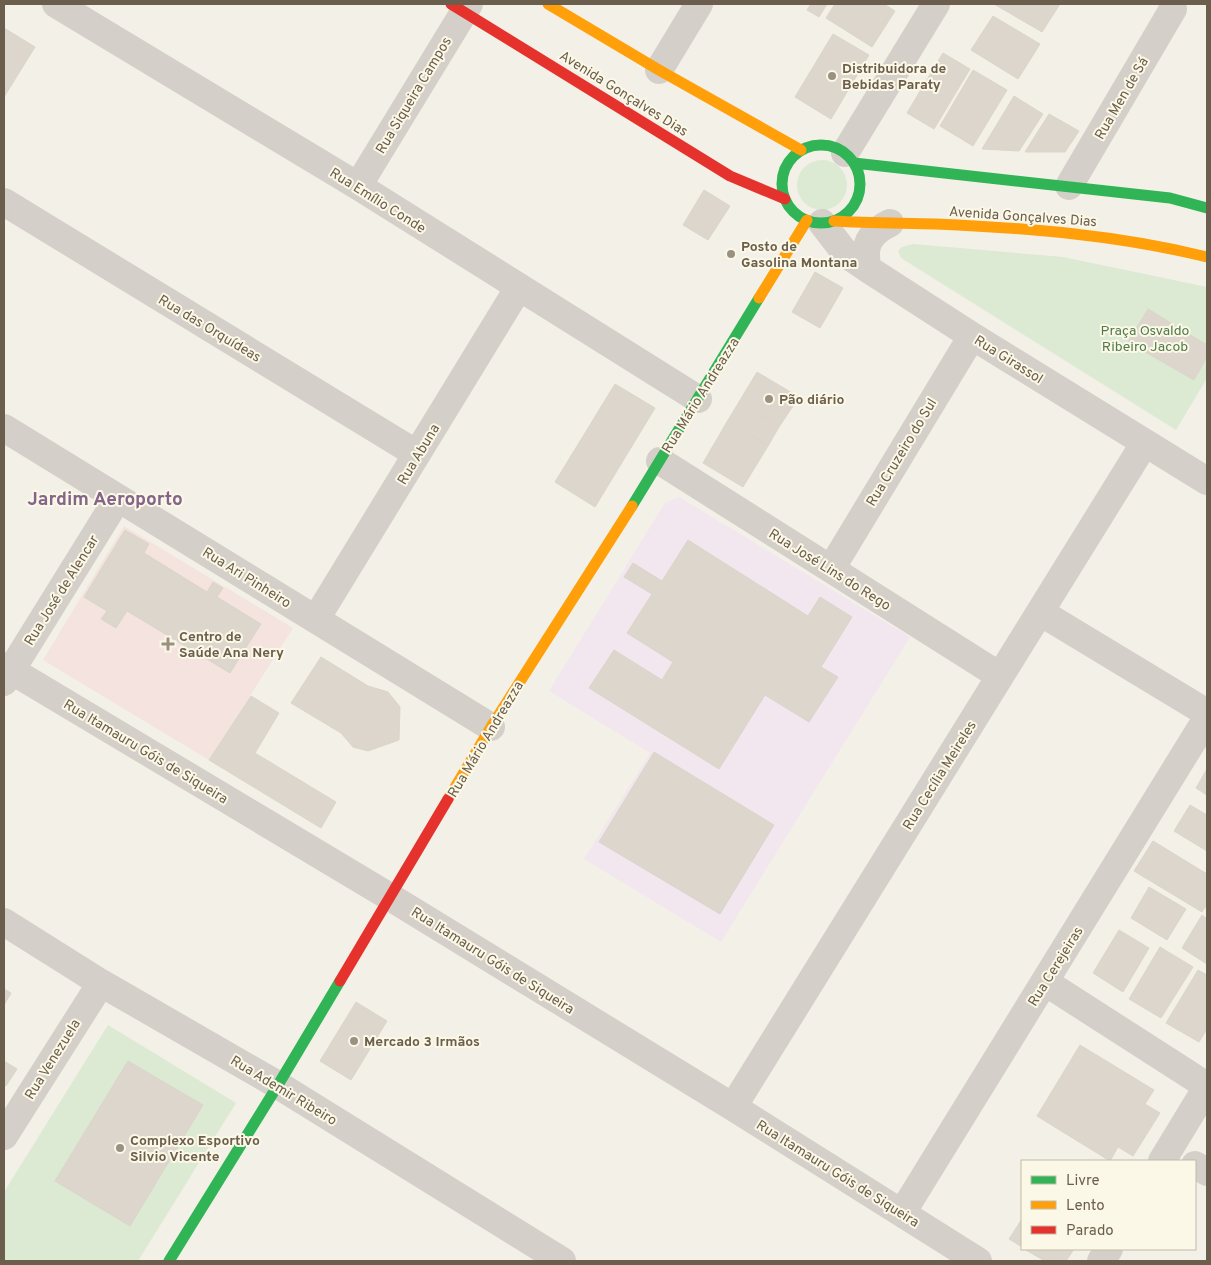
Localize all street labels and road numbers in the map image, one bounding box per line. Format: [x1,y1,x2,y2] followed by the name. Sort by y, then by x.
[373,34,456,157] street label: Rua Siqueira Campos
[556,48,691,141] street label: Avenida Gonçalves Dias
[1092,55,1153,143] street label: Rua Men de Sá
[326,165,428,238] street label: Rua Emílio Conde
[948,204,1097,231] street label: Avenida Gonçalves Dias
[155,292,264,367] street label: Rua das Orquídeas
[971,332,1046,388] street label: Rua Girassol
[659,335,744,457] street label: Rua Mário Andreazza
[863,396,941,510] street label: Rua Cruzeiro do Sul
[395,421,444,488] street label: Rua Abuna
[765,526,894,615] street label: Rua José Lins do Rego
[21,532,103,649] street label: Rua José de Alencar
[199,544,294,612] street label: Rua Ari Pinheiro
[445,679,528,801] street label: Rua Mário Andreazza
[60,696,231,808] street label: Rua Itamauru Góis de Siqueira
[900,718,981,834] street label: Rua Cecília Meireles
[408,904,577,1019] street label: Rua Itamauru Góis de Siqueira
[1025,924,1088,1010] street label: Rua Cerejeiras
[22,1016,85,1103] street label: Rua Venezuela
[227,1053,340,1130] street label: Rua Ademir Ribeiro
[753,1117,922,1232] street label: Rua Itamauru Góis de Siqueira

